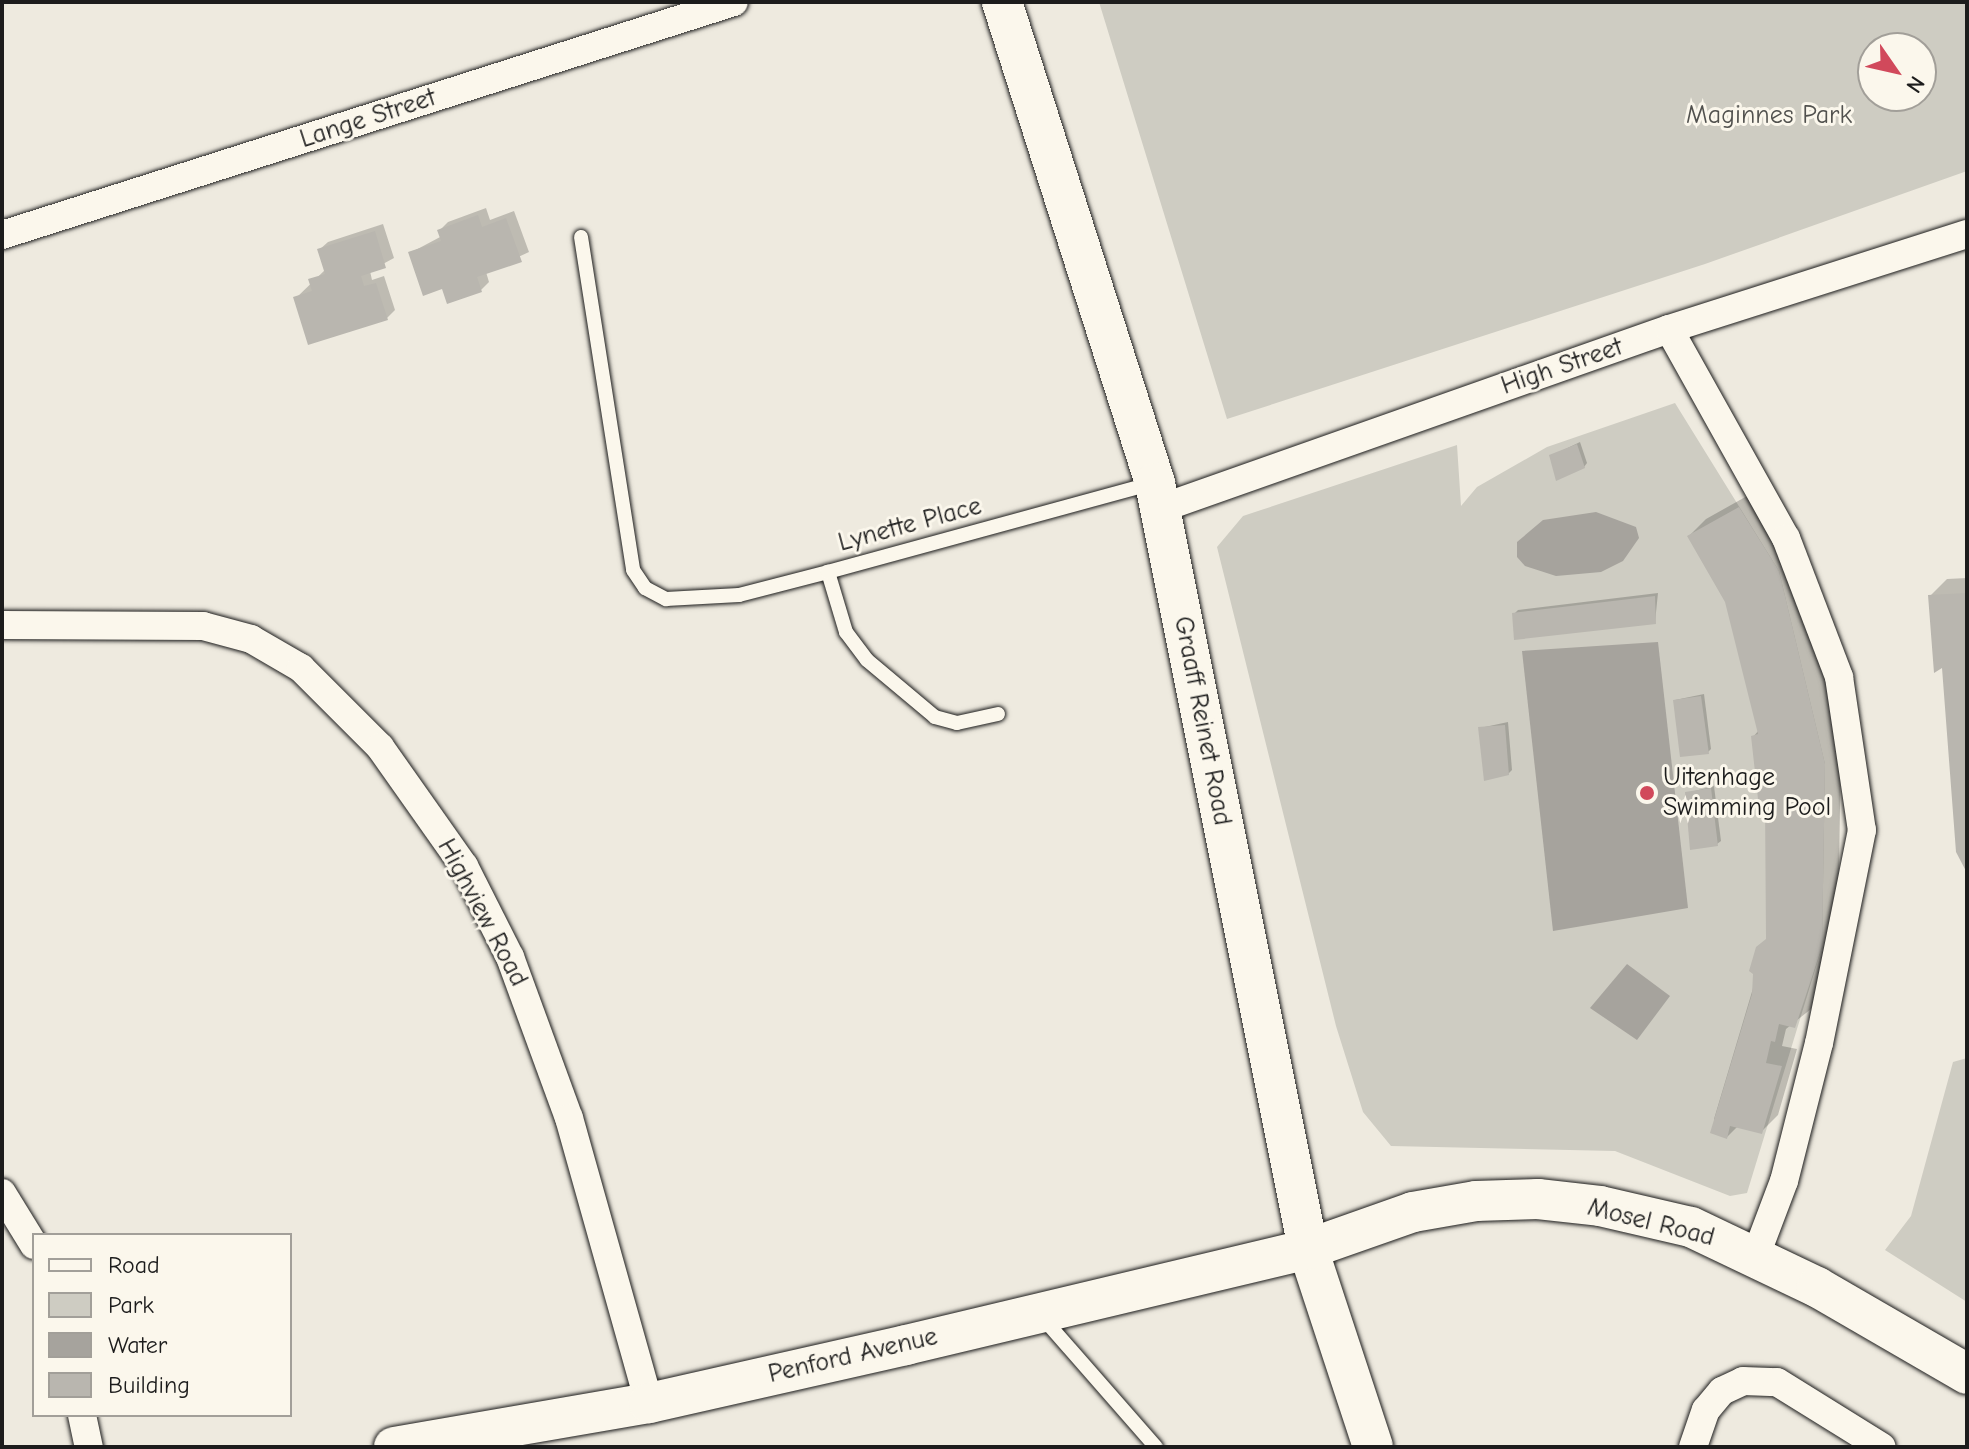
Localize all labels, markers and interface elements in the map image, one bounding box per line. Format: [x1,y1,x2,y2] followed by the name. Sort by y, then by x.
[1857,32,1937,112] north arrow
[1900,71,1930,98] text: N
[296,82,440,156] street label: Lange Street
[1686,100,1852,132] park label: Maginnes Park
[1497,332,1627,402] street label: High Street
[835,491,985,559] street label: Lynette Place
[1166,614,1238,828] street label: Graaff Reinet Road
[1663,762,1831,824] place label: Uitenhage Swimming Pool
[1638,784,1656,802] marker: Uitenhage Swimming Pool
[430,834,534,992] street label: Highview Road
[1584,1192,1718,1254] street label: Mosel Road
[32,1233,292,1417] legend
[108,1251,160,1279] text: Road
[108,1291,154,1319] text: Park
[765,1321,941,1391] street label: Penford Avenue
[108,1331,167,1359] text: Water
[108,1371,190,1399] text: Building

